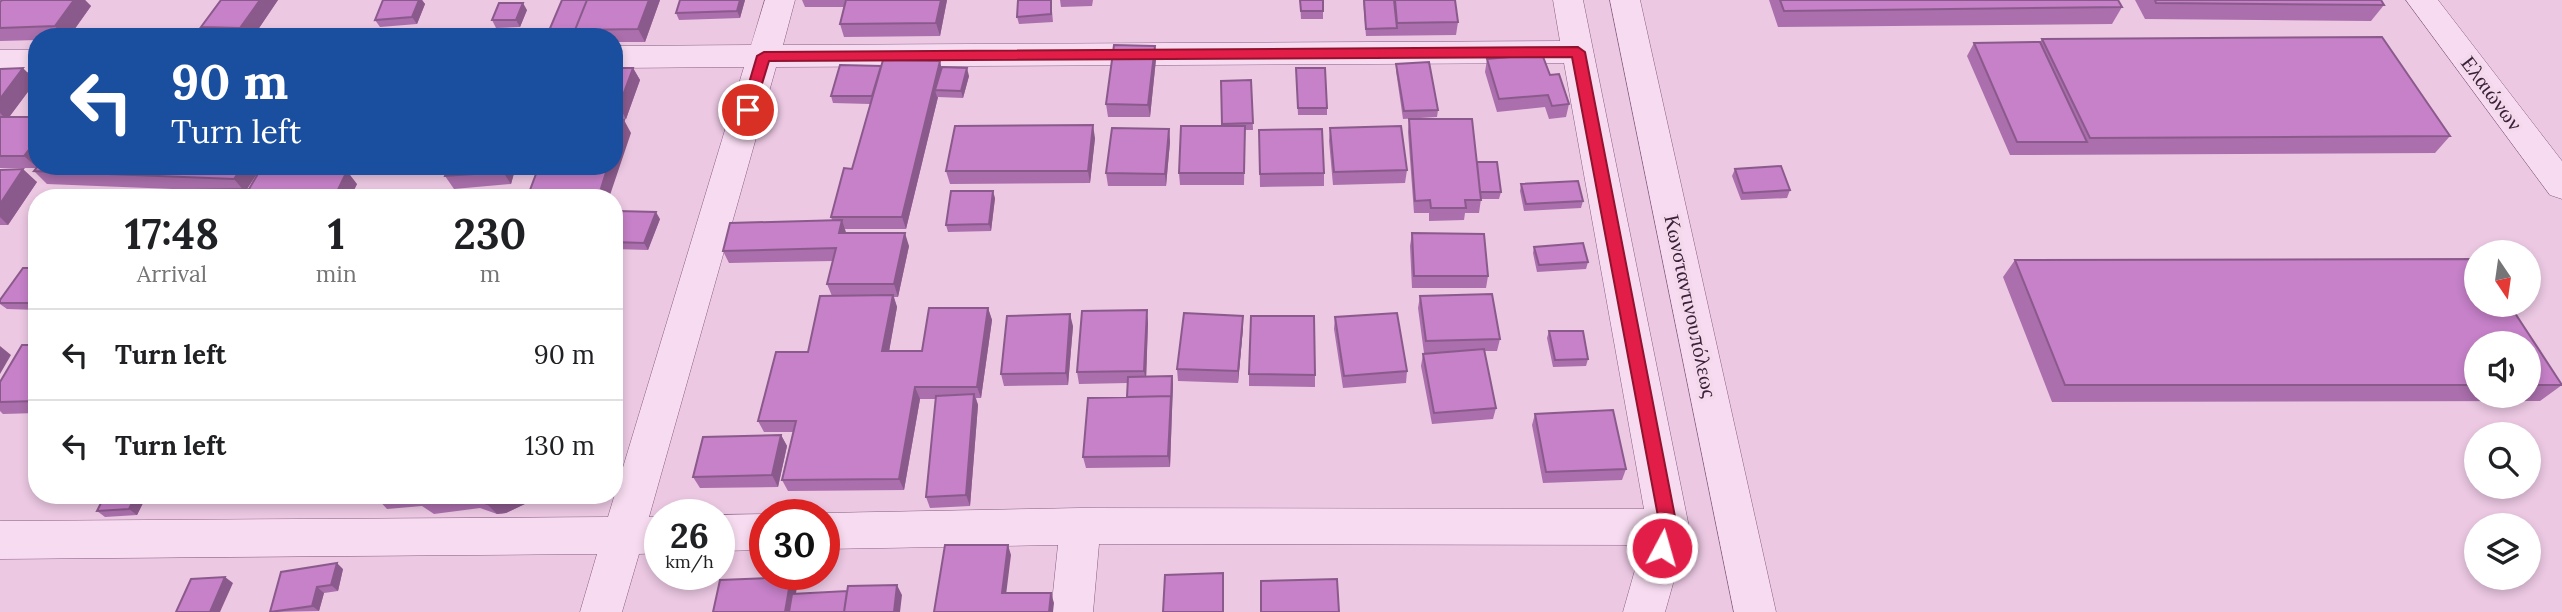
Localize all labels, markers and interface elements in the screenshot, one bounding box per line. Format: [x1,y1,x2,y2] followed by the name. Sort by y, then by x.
[171,50,288,112] text: 90 m
[2455,50,2529,136] street label: Ελαιώνων
[56,56,147,147] icon: left
[718,80,778,140] pin
[729,91,767,129] icon: arrive
[171,111,301,152] text: Turn left
[125,207,219,261] text: 17:48
[328,207,345,261] text: 1
[454,207,526,261] text: 230
[1658,212,1724,401] street label: Κωνσταντινουπόλεως
[2464,240,2541,317] north arrow
[2464,240,2541,590] map controls
[137,259,207,288] text: Arrival
[316,259,357,288] text: min
[480,259,500,288] text: m
[2464,331,2541,408] button: sound
[56,336,94,374] icon: left
[115,338,226,371] text: Turn left
[534,338,595,371] text: 90 m
[2464,422,2541,499] button: search
[56,427,94,465] icon: left
[115,429,226,462] text: Turn left
[525,429,595,462] text: 130 m
[749,499,840,590] speed limit sign: 30
[1625,511,1699,585] position arrow
[670,513,709,558] text: 26
[2464,513,2541,590] button: layers
[665,550,714,573] text: km/h

